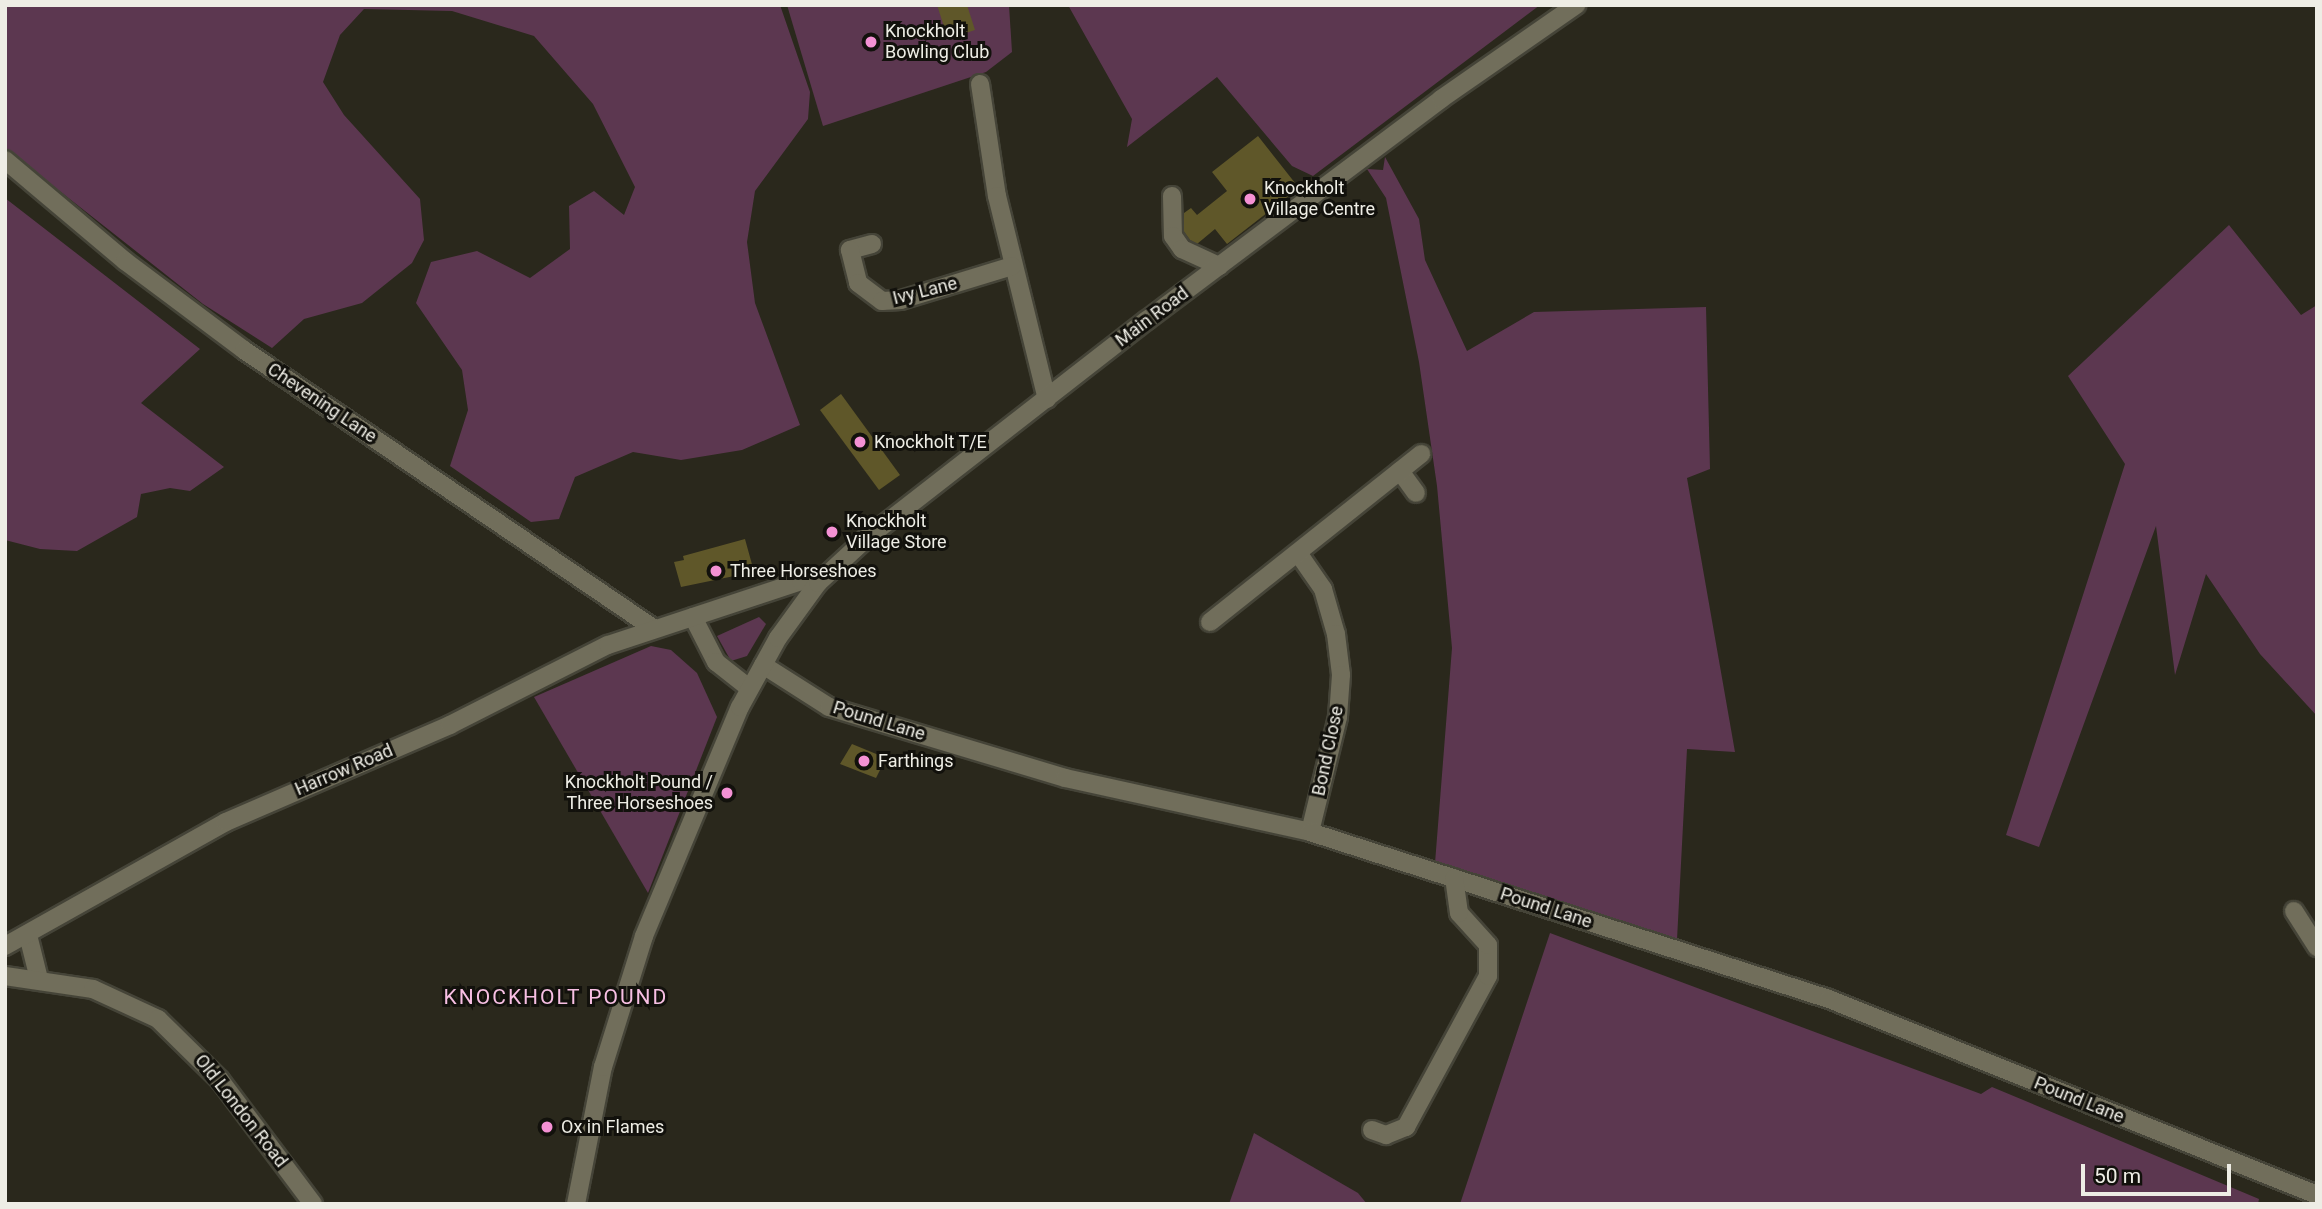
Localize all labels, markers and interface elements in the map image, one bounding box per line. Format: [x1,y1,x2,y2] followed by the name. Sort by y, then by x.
[885,21,989,64] place label: Knockholt Bowling Club
[863,34,879,50] marker: Knockholt Bowling Club
[1264,178,1375,220] place label: Knockholt Village Centre
[1242,191,1258,207] marker: Knockholt Village Centre
[891,273,959,309] street label: Ivy Lane
[1111,283,1193,351] street label: Main Road
[263,359,381,447] street label: Chevening Lane
[874,431,987,453] place label: Knockholt T/E
[852,434,868,450] marker: Knockholt T/E
[846,511,947,554] place label: Knockholt Village Store
[824,524,840,540] marker: Knockholt Village Store
[730,560,876,582] place label: Three Horseshoes
[708,563,724,579] marker: Three Horseshoes
[830,697,928,745] street label: Pound Lane
[1308,704,1348,798] street label: Bond Close
[292,740,396,800] street label: Harrow Road
[878,750,953,772] place label: Farthings
[856,753,872,769] marker: Farthings
[565,772,713,814] place label: Knockholt Pound / Three Horseshoes
[719,785,735,801] marker: Knockholt Pound / Three Horseshoes
[1498,883,1594,933] street label: Pound Lane
[445,984,667,1010] district label: KNOCKHOLT POUND
[190,1050,292,1172] street label: Old London Road
[2031,1072,2127,1128] street label: Pound Lane
[561,1116,664,1138] place label: Ox in Flames
[539,1119,555,1135] marker: Ox in Flames
[2084,1150,2234,1194] scale bar
[2094,1164,2141,1188] text: 50 m

